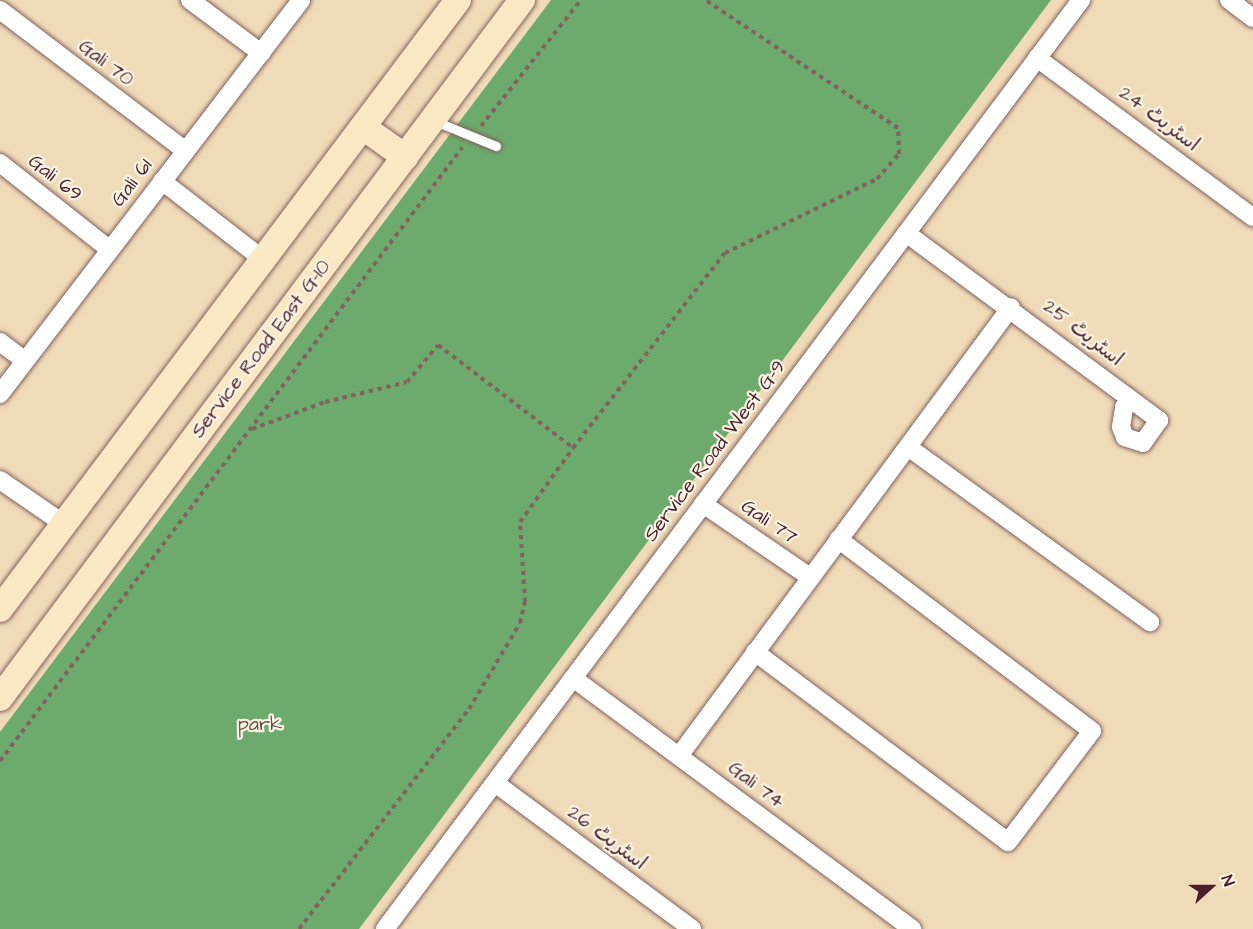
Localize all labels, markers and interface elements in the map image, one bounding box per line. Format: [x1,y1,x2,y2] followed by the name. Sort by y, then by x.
[74,34,138,92] street label: Gali 70
[1114,81,1204,157] street label: اسٹریٹ 24
[23,149,87,207] street label: Gali 69
[106,154,158,212] street label: Gali 61
[186,255,336,443] street label: Service Road East G-10
[1038,294,1128,372] street label: اسٹریٹ 25
[639,356,791,546] street label: Service Road West G-9
[736,494,802,550] street label: Gali 77
[238,712,282,736] park label: park
[723,756,789,814] street label: Gali 74
[563,800,651,876] street label: اسٹریٹ 26
[1181,857,1241,917] north arrow
[1216,872,1240,889] text: N

